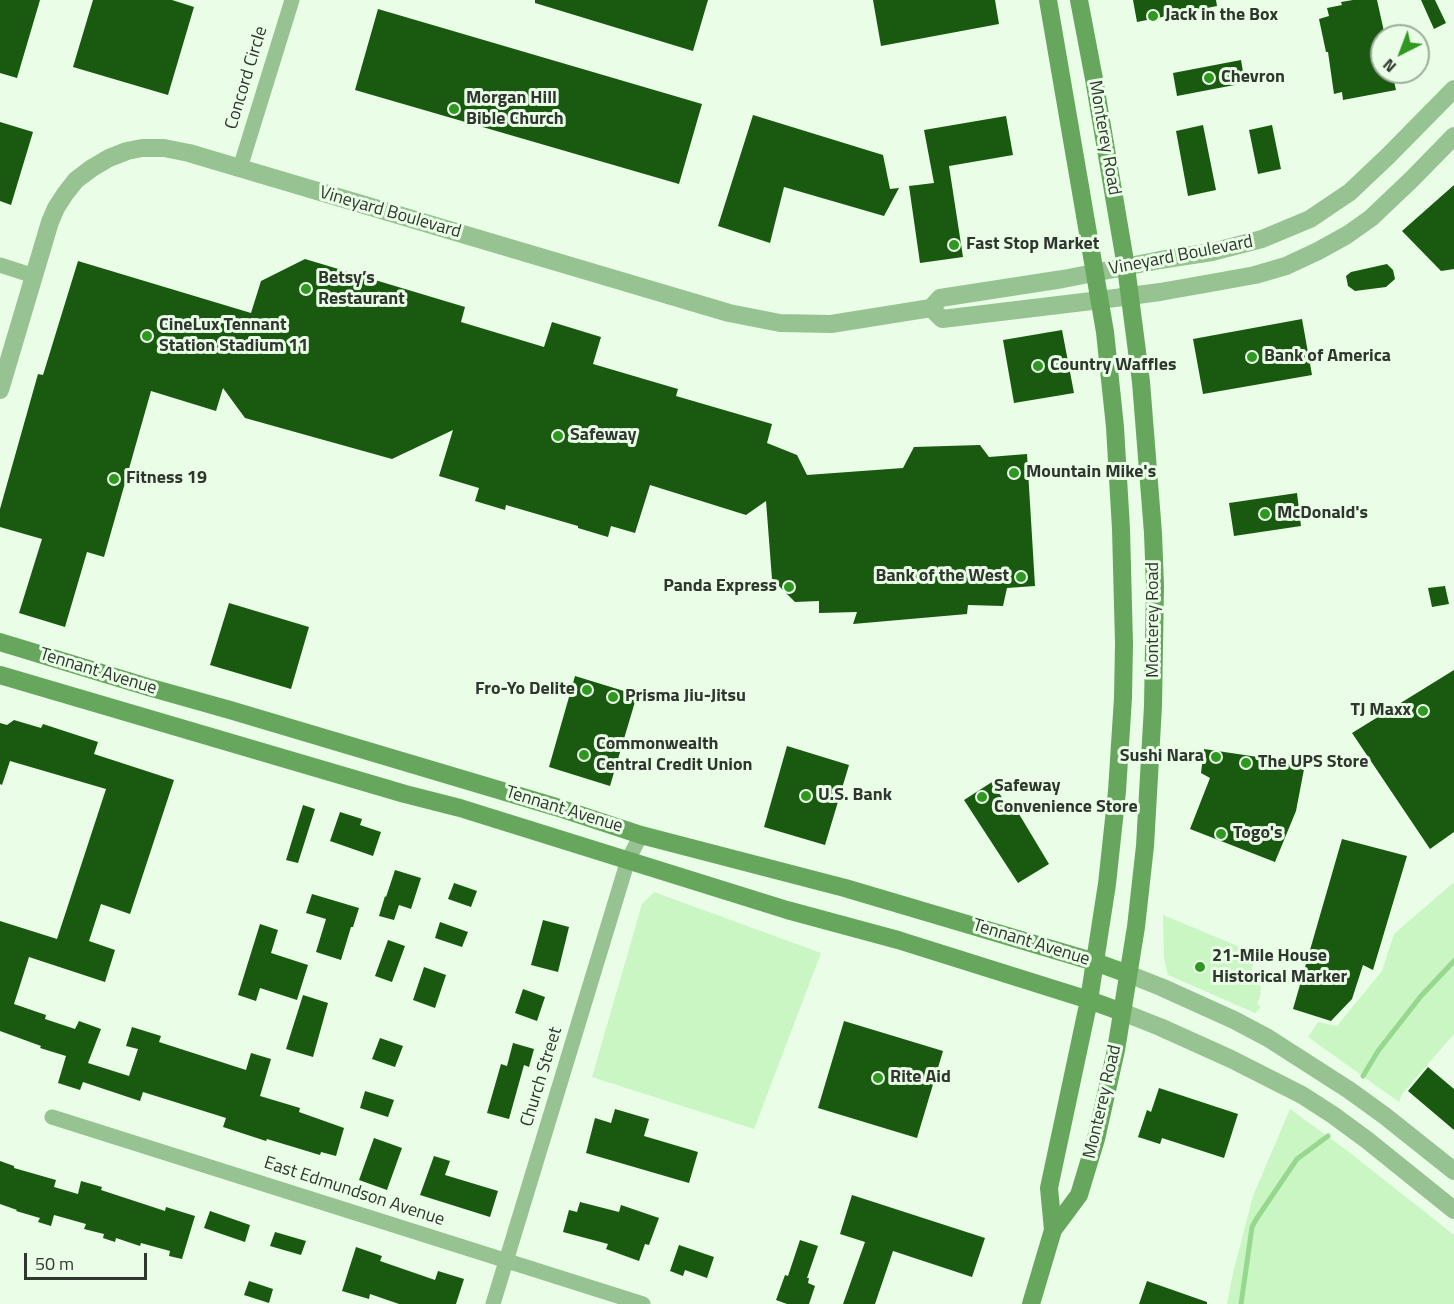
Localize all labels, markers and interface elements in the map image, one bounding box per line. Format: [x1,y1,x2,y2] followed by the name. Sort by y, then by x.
[1165,5,1278,27] place label: Jack in the Box
[1146,9,1160,23] marker: Jack in the Box
[221,24,273,132] street label: Concord Circle
[1370,24,1430,84] north arrow
[1377,53,1401,79] text: N
[1221,67,1285,89] place label: Chevron
[1202,71,1216,85] marker: Chevron
[1083,79,1125,197] street label: Monterey Road
[466,88,564,130] place label: Morgan Hill Bible Church
[447,102,461,116] marker: Morgan Hill Bible Church
[317,182,463,244] street label: Vineyard Boulevard
[1107,231,1255,281] street label: Vineyard Boulevard
[966,234,1099,256] place label: Fast Stop Market
[947,238,961,252] marker: Fast Stop Market
[318,268,405,310] place label: Betsy’s Restaurant
[299,282,313,296] marker: Betsy’s Restaurant
[159,315,308,358] place label: CineLux Tennant Station Stadium 11
[140,329,154,343] marker: CineLux Tennant Station Stadium 11
[1264,346,1391,368] place label: Bank of America
[1245,350,1259,364] marker: Bank of America
[1050,355,1176,377] place label: Country Waffles
[1031,359,1045,373] marker: Country Waffles
[570,425,636,447] place label: Safeway
[551,429,565,443] marker: Safeway
[1026,462,1156,484] place label: Mountain Mike's
[1007,466,1021,480] marker: Mountain Mike's
[126,468,207,490] place label: Fitness 19
[107,472,121,486] marker: Fitness 19
[1277,503,1368,525] place label: McDonald's
[1258,507,1272,521] marker: McDonald's
[1143,562,1165,678] street label: Monterey Road
[875,566,1009,588] place label: Bank of the West
[1014,570,1028,584] marker: Bank of the West
[663,576,777,598] place label: Panda Express
[782,580,796,594] marker: Panda Express
[37,644,159,700] street label: Tennant Avenue
[475,679,575,701] place label: Fro-Yo Delite
[580,683,594,697] marker: Fro-Yo Delite
[625,686,746,708] place label: Prisma Jiu-Jitsu
[606,690,620,704] marker: Prisma Jiu-Jitsu
[1351,700,1411,722] place label: TJ Maxx
[1416,704,1430,718] marker: TJ Maxx
[596,734,753,777] place label: Commonwealth Central Credit Union
[1120,746,1204,768] place label: Sushi Nara
[577,748,591,762] marker: Commonwealth Central Credit Union
[1209,750,1223,764] marker: Sushi Nara
[1258,752,1368,774] place label: The UPS Store
[1239,756,1253,770] marker: The UPS Store
[994,776,1138,818] place label: Safeway Convenience Store
[503,782,625,838] street label: Tennant Avenue
[818,785,892,807] place label: U.S. Bank
[799,789,813,803] marker: U.S. Bank
[975,790,989,804] marker: Safeway Convenience Store
[1233,823,1283,845] place label: Togo's
[1214,827,1228,841] marker: Togo's
[970,915,1092,971] street label: Tennant Avenue
[1212,946,1347,988] place label: 21-Mile House Historical Marker
[1193,960,1207,974] marker: 21-Mile House Historical Marker
[517,1025,567,1129] street label: Church Street
[1079,1043,1127,1161] street label: Monterey Road
[890,1067,951,1089] place label: Rite Aid
[871,1071,885,1085] marker: Rite Aid
[261,1153,447,1231] street label: East Edmundson Avenue
[27,1241,150,1279] scale bar
[35,1250,74,1277] text: 50 m

